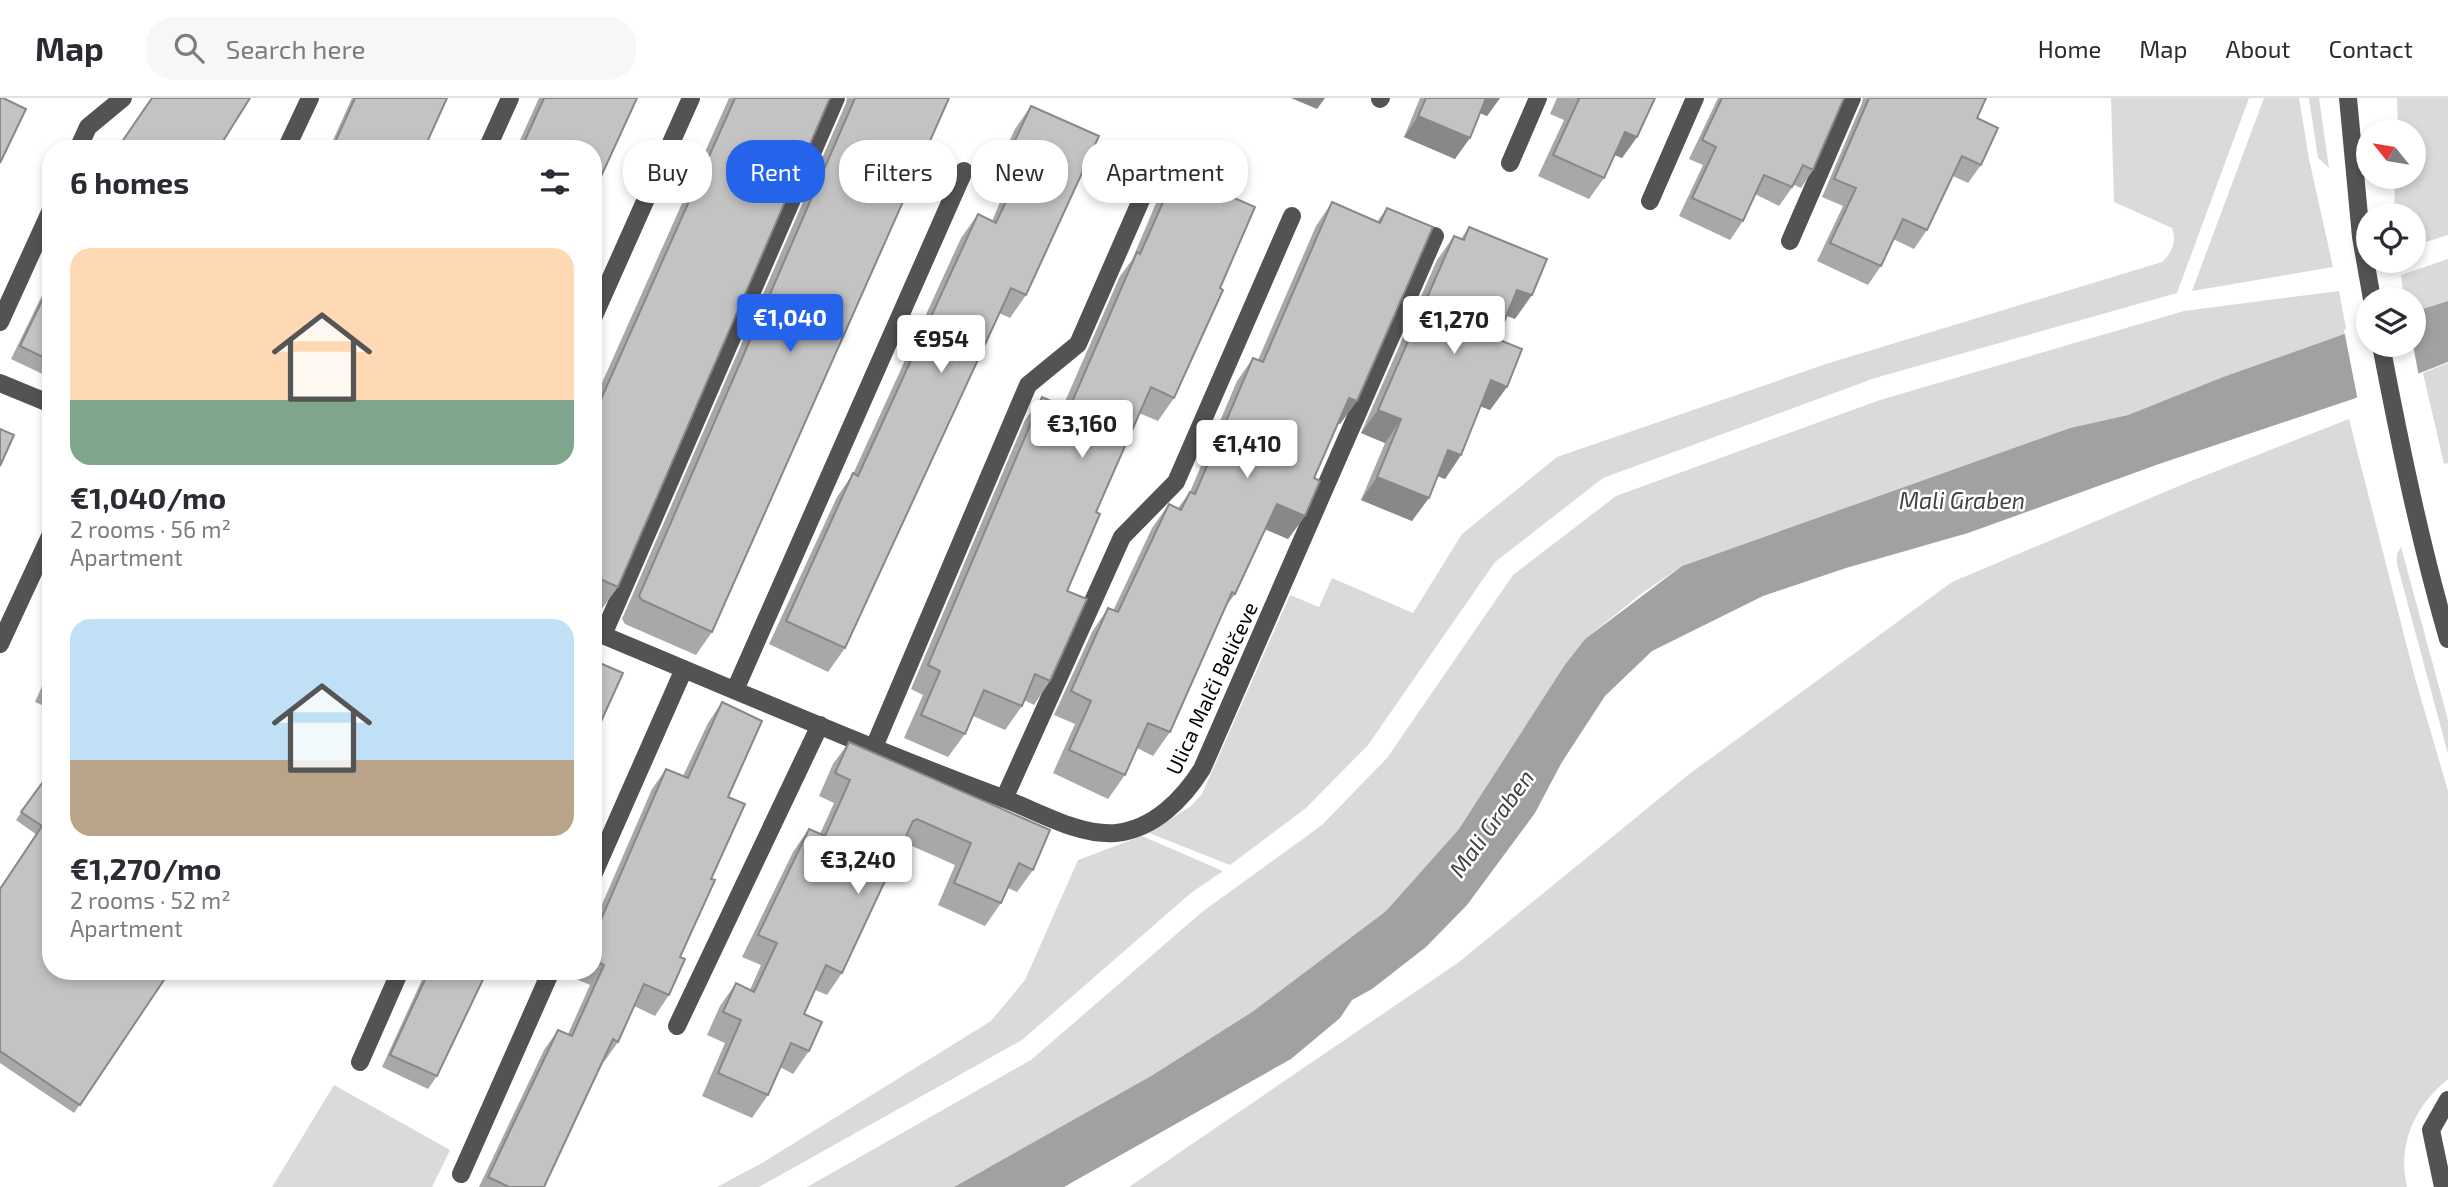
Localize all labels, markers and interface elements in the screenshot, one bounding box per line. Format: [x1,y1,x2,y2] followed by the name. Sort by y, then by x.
[146,17,636,80] search box
[35,28,104,68] text: Map
[170,29,208,67] icon: search
[226,33,365,64] text: Search here
[2038,34,2101,63] text: Home
[2139,34,2187,63] text: Map
[2225,34,2291,63] text: About
[2329,34,2413,63] text: Contact
[2356,119,2426,189] north arrow
[2356,119,2426,357] map controls
[623,140,712,203] chip: Buy
[726,140,825,203] chip: Rent
[839,140,957,203] chip: Filters
[971,140,1068,203] chip: New
[1082,140,1248,203] chip: Apartment
[536,163,574,201] icon: filters
[70,164,189,200] text: 6 homes
[2356,203,2426,273] button: locate
[2356,287,2426,357] button: layers
[259,294,385,420] icon: home
[733,294,847,354] pin: €1,040
[1397,296,1511,356] pin: €1,270
[753,303,827,331] text: €1,040
[1419,305,1489,333] text: €1,270
[900,316,982,375] pin: €954
[913,324,969,352] text: €954
[1025,400,1139,460] pin: €3,160
[1047,409,1117,437] text: €3,160
[1190,420,1304,480] pin: €1,410
[1212,429,1282,457] text: €1,410
[70,479,226,515] text: €1,040/mo
[1899,486,2025,514] water label: Mali Graben
[70,515,231,543] text: 2 rooms · 56 m²
[70,543,183,571] text: Apartment
[1160,598,1262,778] street label: Ulica Malči Beličeve
[259,665,385,791] icon: home
[1443,764,1539,882] water label: Mali Graben
[801,836,915,896] pin: €3,240
[820,845,896,873] text: €3,240
[70,850,221,886] text: €1,270/mo
[70,886,231,914] text: 2 rooms · 52 m²
[70,914,183,942] text: Apartment

